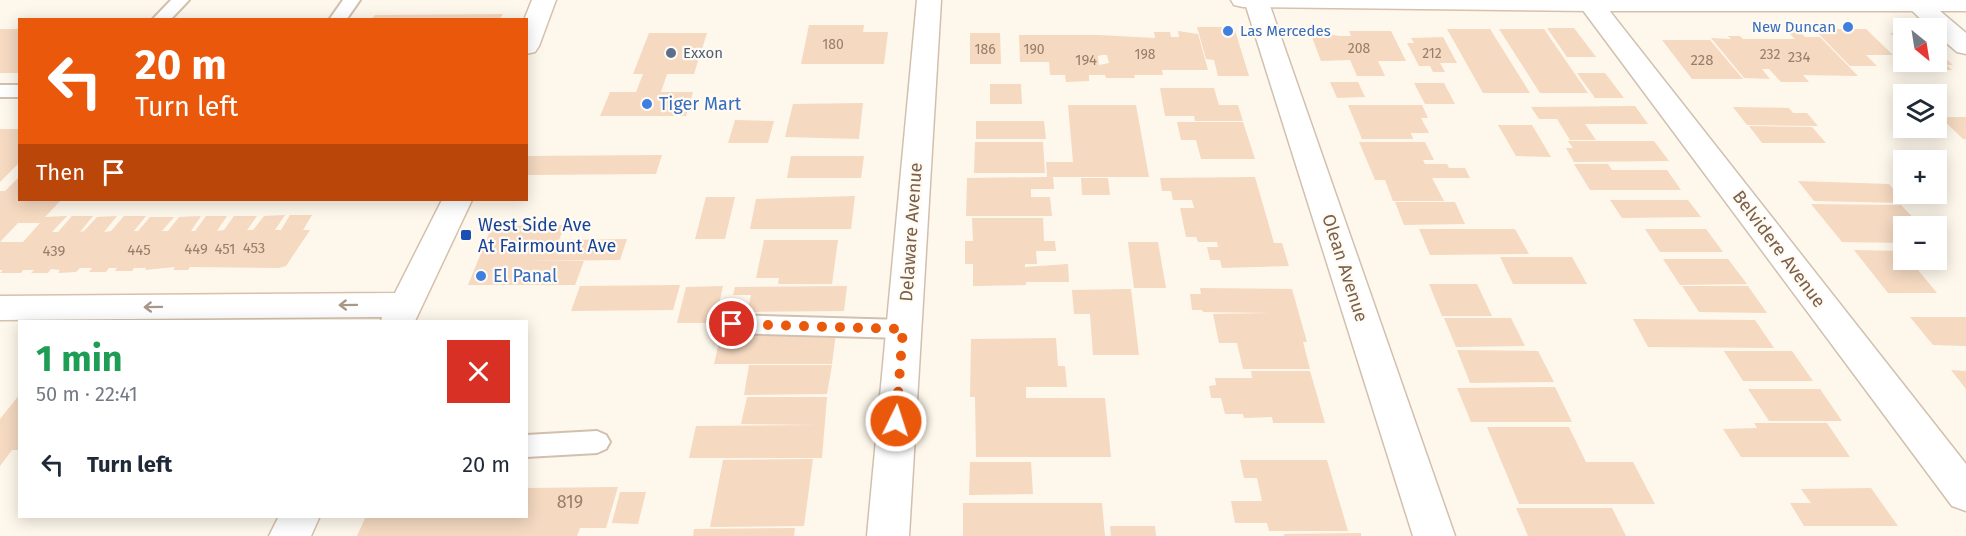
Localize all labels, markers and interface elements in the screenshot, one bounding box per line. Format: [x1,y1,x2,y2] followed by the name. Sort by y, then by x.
[1752,18,1836,36] place label: New Duncan
[1893,18,1947,72] north arrow
[1893,18,1947,270] map controls
[1841,20,1855,34] marker: New Duncan
[1240,22,1331,40] place label: Las Mercedes
[1221,24,1235,38] marker: Las Mercedes
[822,36,844,53] house number: 180
[135,40,227,90] text: 20 m
[1348,40,1371,57] house number: 208
[974,41,996,58] house number: 186
[1023,41,1045,58] house number: 190
[36,42,114,120] icon: left
[683,44,723,62] place label: Exxon
[1422,45,1442,62] house number: 212
[664,46,678,60] marker: Exxon
[1134,46,1156,63] house number: 198
[1760,46,1780,63] house number: 232
[1788,48,1810,66] house number: 234
[1075,51,1097,69] house number: 194
[1690,51,1714,69] house number: 228
[1893,84,1947,138] button: layers
[135,91,238,123] text: Turn left
[659,93,742,115] place label: Tiger Mart
[640,97,654,111] marker: Tiger Mart
[1893,150,1947,204] button: +
[97,156,130,189] icon: arrive
[36,159,85,186] text: Then
[895,162,927,302] street label: Delaware Avenue
[1728,186,1830,312] street label: Belvidere Avenue
[1317,211,1373,325] street label: Olean Avenue
[478,214,616,257] place label: West Side Ave At Fairmount Ave
[1893,216,1947,270] button: −
[459,228,473,242] marker: West Side Ave At Fairmount Ave
[243,239,265,257] house number: 453
[184,240,208,258] house number: 449
[214,240,236,258] house number: 451
[127,241,151,259] house number: 445
[43,242,66,260] house number: 439
[493,265,557,287] place label: El Panal
[474,269,488,283] marker: El Panal
[706,298,757,349] pin
[338,299,358,311] one-way arrow
[143,301,163,313] one-way arrow
[715,307,748,340] icon: arrive
[36,337,123,381] text: 1 min
[447,340,510,403] button: close
[36,382,138,406] text: 50 m · 22:41
[864,389,928,453] position arrow
[36,448,69,481] icon: left
[87,451,172,478] text: Turn left
[462,451,510,478] text: 20 m
[557,491,583,513] house number: 819

